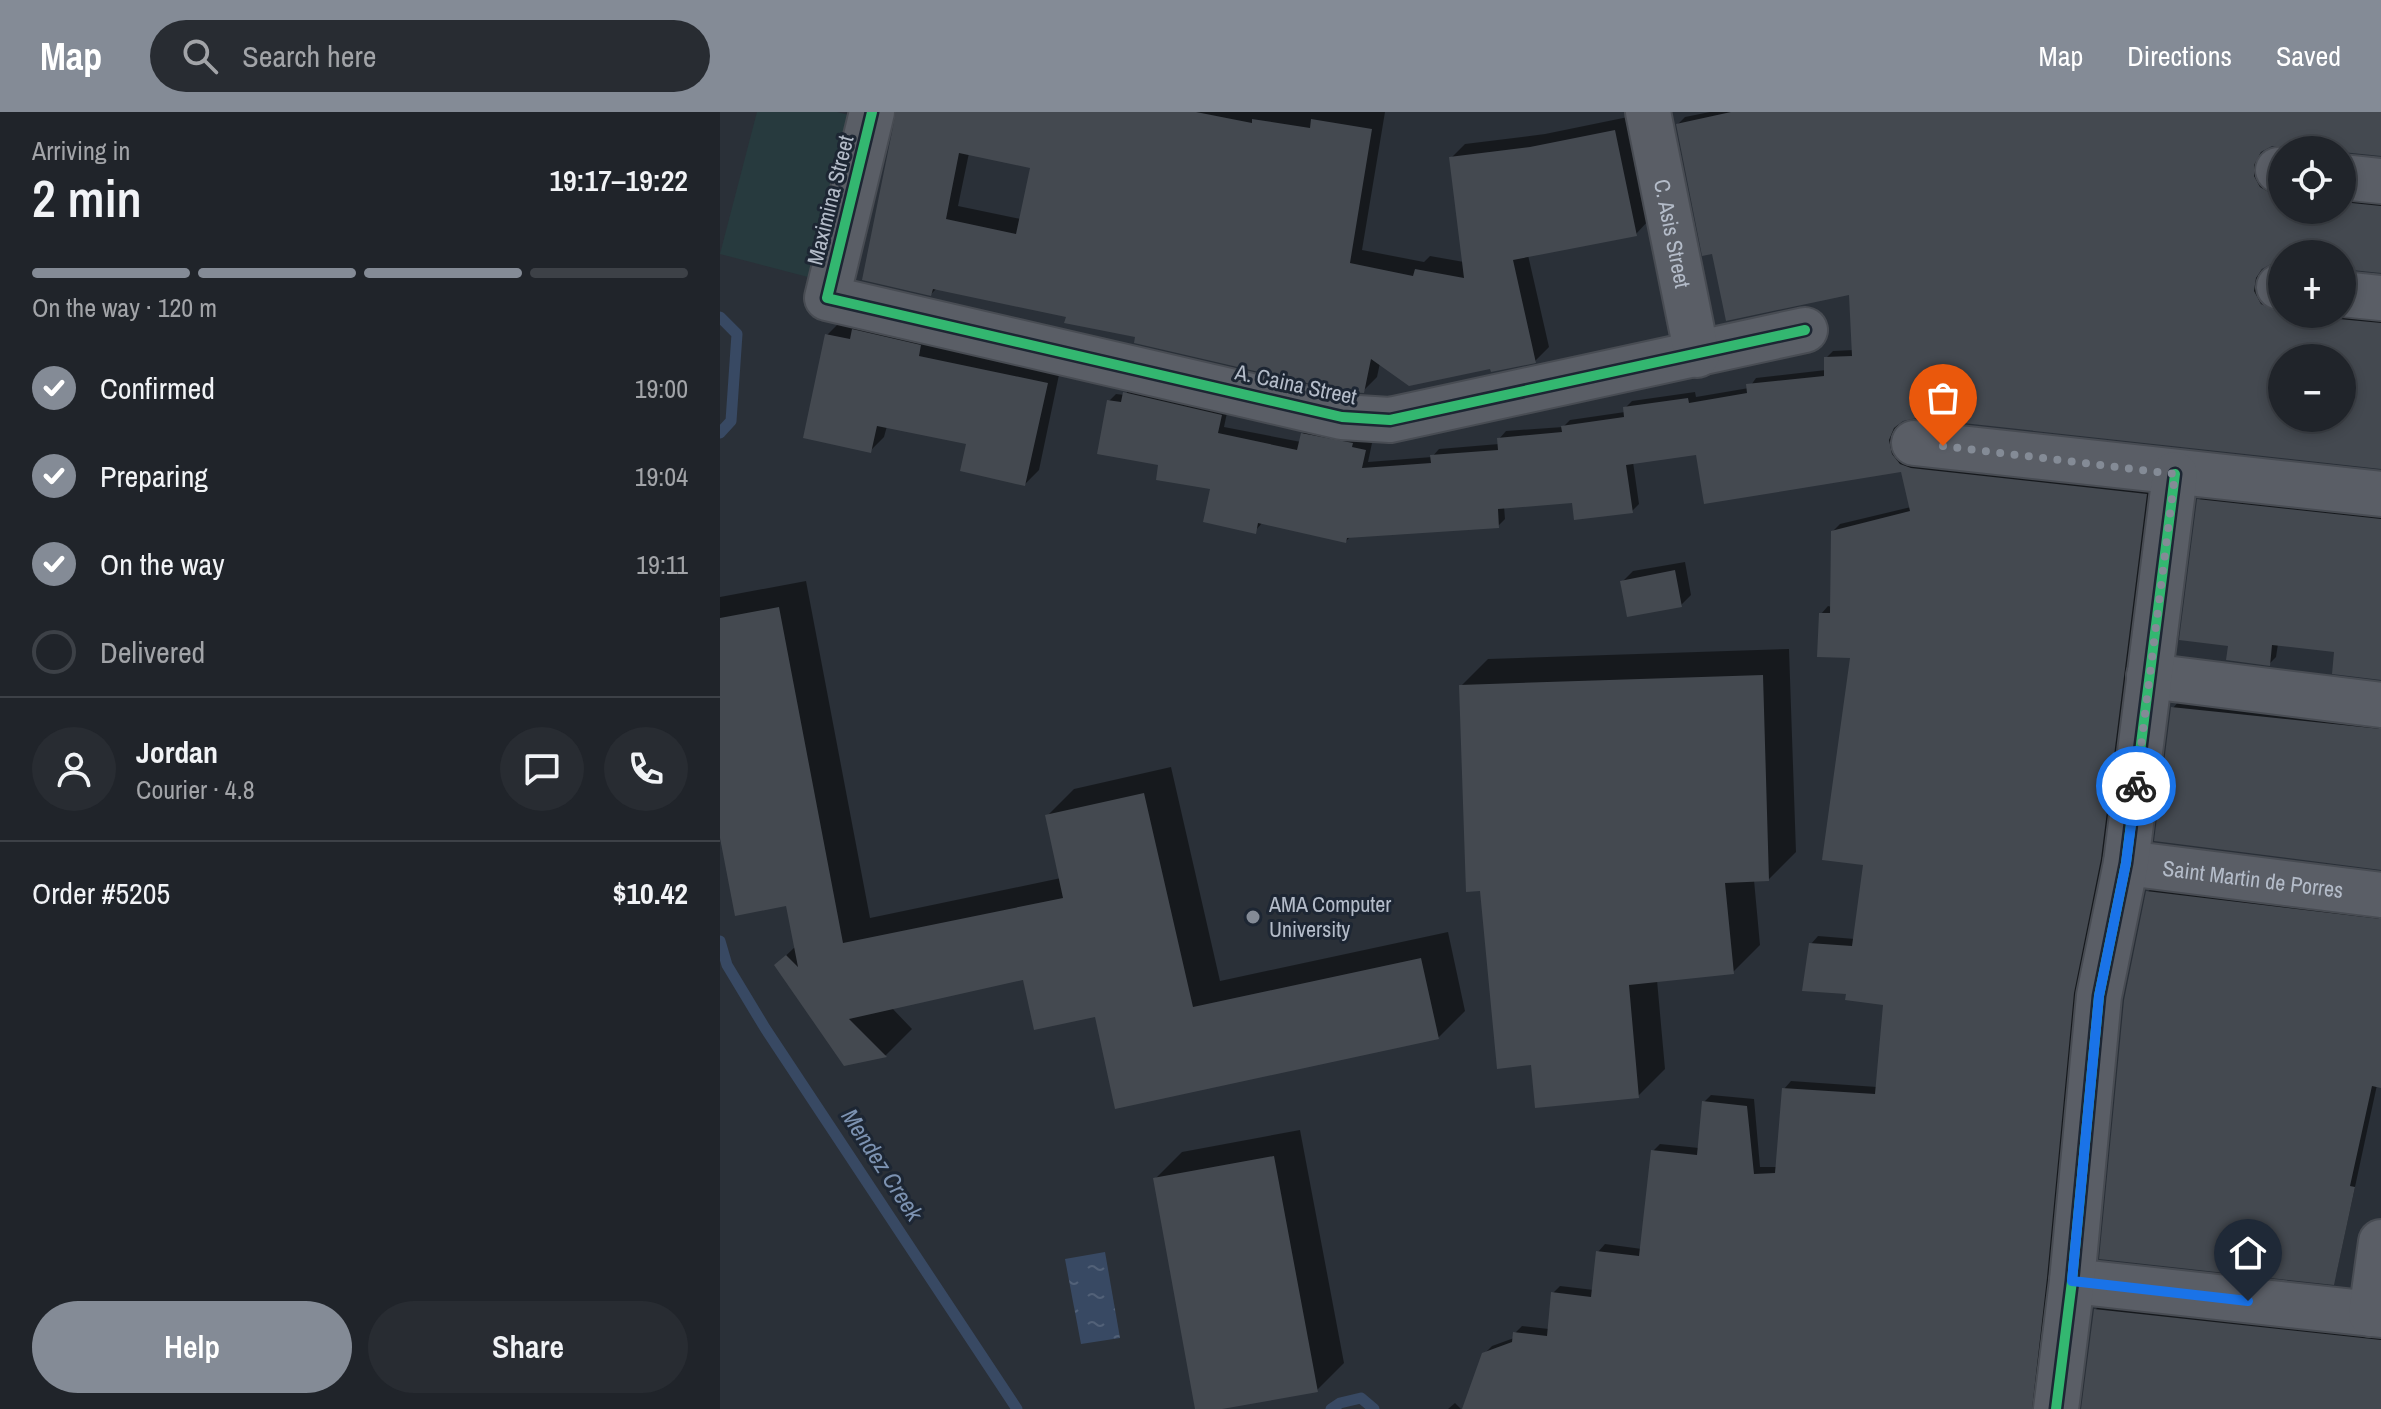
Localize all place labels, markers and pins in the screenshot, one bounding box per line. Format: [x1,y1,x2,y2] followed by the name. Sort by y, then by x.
[1909,364,1977,446] pin
[1268,889,1391,944] place label: AMA Computer University
[1244,908,1262,926] marker: AMA Computer University
[2214,1219,2282,1301] pin

